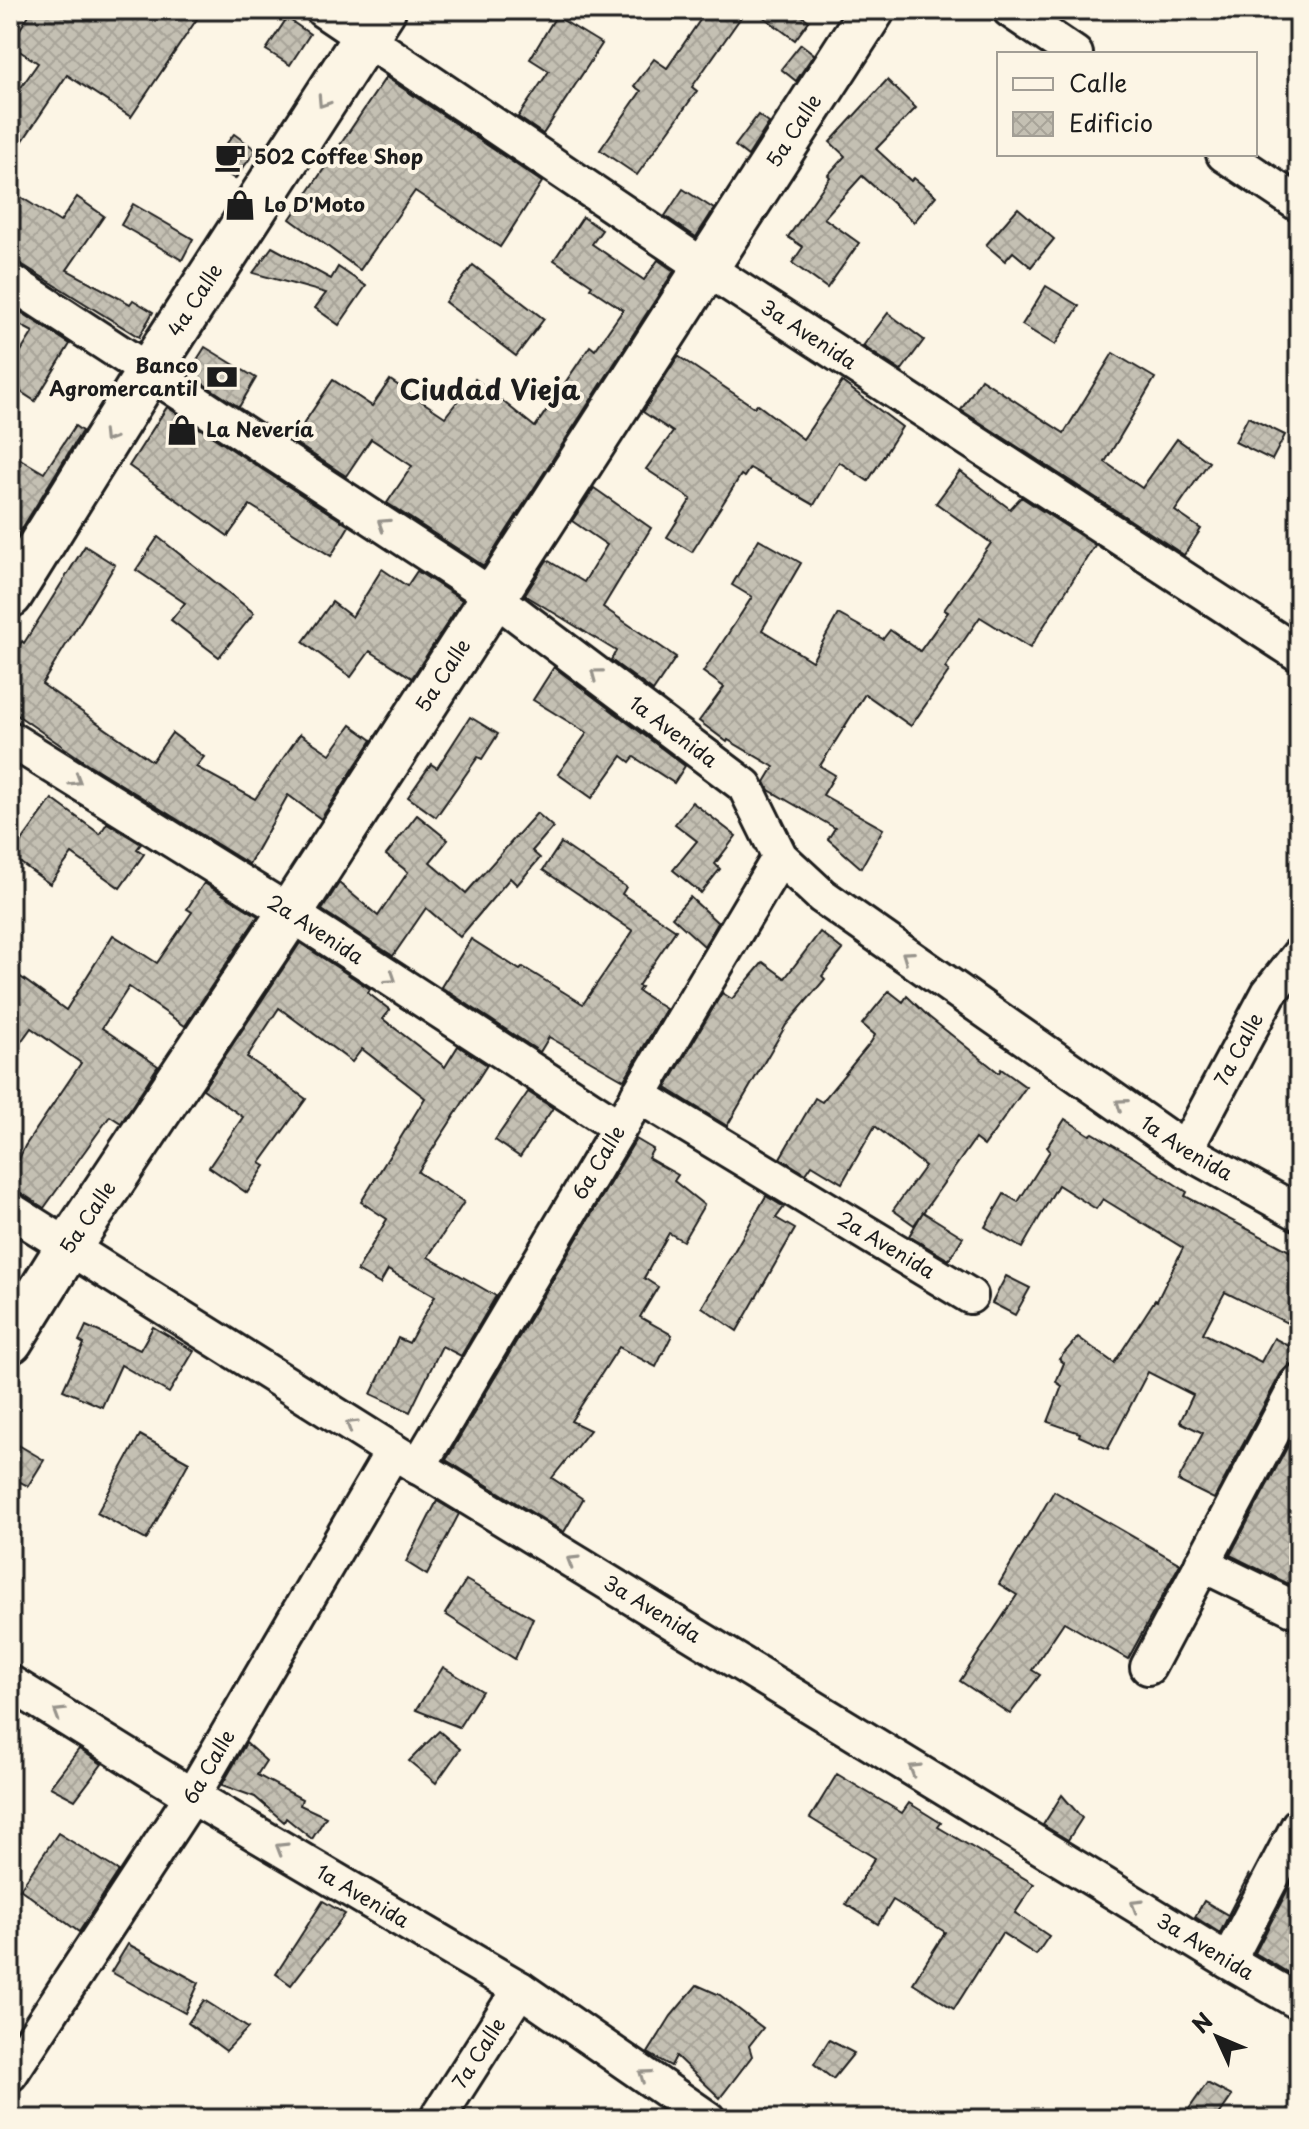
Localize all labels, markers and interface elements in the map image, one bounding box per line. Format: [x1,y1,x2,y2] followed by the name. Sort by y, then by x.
[997,52,1257,156] legend
[1069,64,1127,100] text: Calle
[758,88,828,173] street label: 5a Calle
[317,94,332,108] one-way arrow
[1069,104,1153,140] text: Edificio
[213,140,247,174] cafe icon: 502 Coffee Shop
[254,141,423,171] place label: 502 Coffee Shop
[223,188,257,222] shop icon: Lo D'Moto
[264,189,365,219] place label: Lo D'Moto
[159,257,229,342] street label: 4a Calle
[755,291,863,376] street label: 3a Avenida
[49,350,198,403] place label: Banco Agromercantil
[205,360,239,394] bank icon: Banco Agromercantil
[400,367,581,410] district label: Ciudad Vieja
[165,413,199,447] shop icon: La Nevería
[206,414,314,444] place label: La Nevería
[103,428,118,442] one-way arrow
[377,519,392,534] one-way arrow
[407,632,477,718] street label: 5a Calle
[590,669,604,683] one-way arrow
[623,688,724,774] street label: 1a Avenida
[67,770,82,785] one-way arrow
[262,887,370,971] street label: 2a Avenida
[902,951,916,966] one-way arrow
[382,969,397,984] one-way arrow
[1206,1007,1270,1091] street label: 7a Calle
[1115,1099,1129,1114] one-way arrow
[1135,1107,1239,1188] street label: 1a Avenida
[564,1119,632,1205] street label: 6a Calle
[52,1174,122,1259] street label: 5a Calle
[832,1203,942,1286] street label: 2a Avenida
[345,1419,360,1434] one-way arrow
[566,1555,581,1571] one-way arrow
[598,1567,707,1650] street label: 3a Avenida
[53,1707,68,1722] one-way arrow
[175,1723,242,1810] street label: 6a Calle
[908,1763,923,1779] one-way arrow
[275,1842,290,1858] one-way arrow
[311,1856,416,1935] street label: 1a Avenida
[1130,1899,1145,1914] one-way arrow
[1151,1905,1260,1987] street label: 3a Avenida
[1177,1997,1257,2077] north arrow
[1184,2004,1219,2040] text: N
[444,2011,512,2094] street label: 7a Calle
[638,2070,652,2085] one-way arrow

